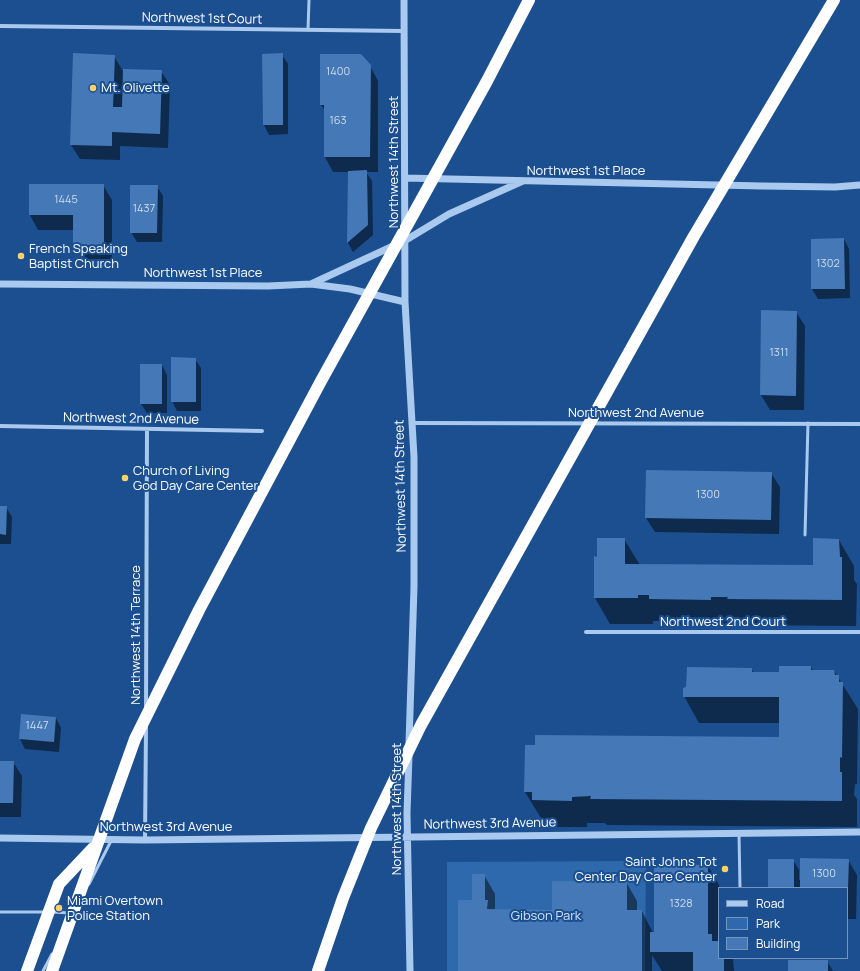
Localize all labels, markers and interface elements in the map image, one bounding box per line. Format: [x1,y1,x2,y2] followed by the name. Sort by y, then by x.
[142,10,262,28] street label: Northwest 1st Court
[326,65,350,79] house number: 1400
[101,80,170,96] place label: Mt. Olivette
[88,83,98,93] marker: Mt. Olivette
[386,96,402,228] street label: Northwest 14th Street
[329,114,347,128] house number: 163
[527,163,645,179] street label: Northwest 1st Place
[54,193,78,207] house number: 1445
[133,202,155,216] house number: 1437
[29,241,128,272] place label: French Speaking Baptist Church
[16,251,26,261] marker: French Speaking Baptist Church
[816,257,840,271] house number: 1302
[144,265,262,281] street label: Northwest 1st Place
[770,346,788,360] house number: 1311
[568,405,704,421] street label: Northwest 2nd Avenue
[63,410,199,428] street label: Northwest 2nd Avenue
[392,420,410,552] street label: Northwest 14th Street
[133,463,258,494] place label: Church of Living God Day Care Center
[120,473,130,483] marker: Church of Living God Day Care Center
[696,488,720,502] house number: 1300
[128,565,144,705] street label: Northwest 14th Terrace
[660,614,786,630] street label: Northwest 2nd Court
[26,719,48,733] house number: 1447
[389,743,405,875] street label: Northwest 14th Street
[424,815,556,833] street label: Northwest 3rd Avenue
[100,819,232,835] street label: Northwest 3rd Avenue
[575,854,717,885] place label: Saint Johns Tot Center Day Care Center
[720,864,730,874] marker: Saint Johns Tot Center Day Care Center
[812,867,836,881] house number: 1300
[718,887,848,959] legend
[67,893,163,924] place label: Miami Overtown Police Station
[756,895,784,912] text: Road
[669,897,693,911] house number: 1328
[54,903,64,913] marker: Miami Overtown Police Station
[511,908,581,924] park label: Gibson Park
[756,915,780,932] text: Park
[756,935,800,952] text: Building

